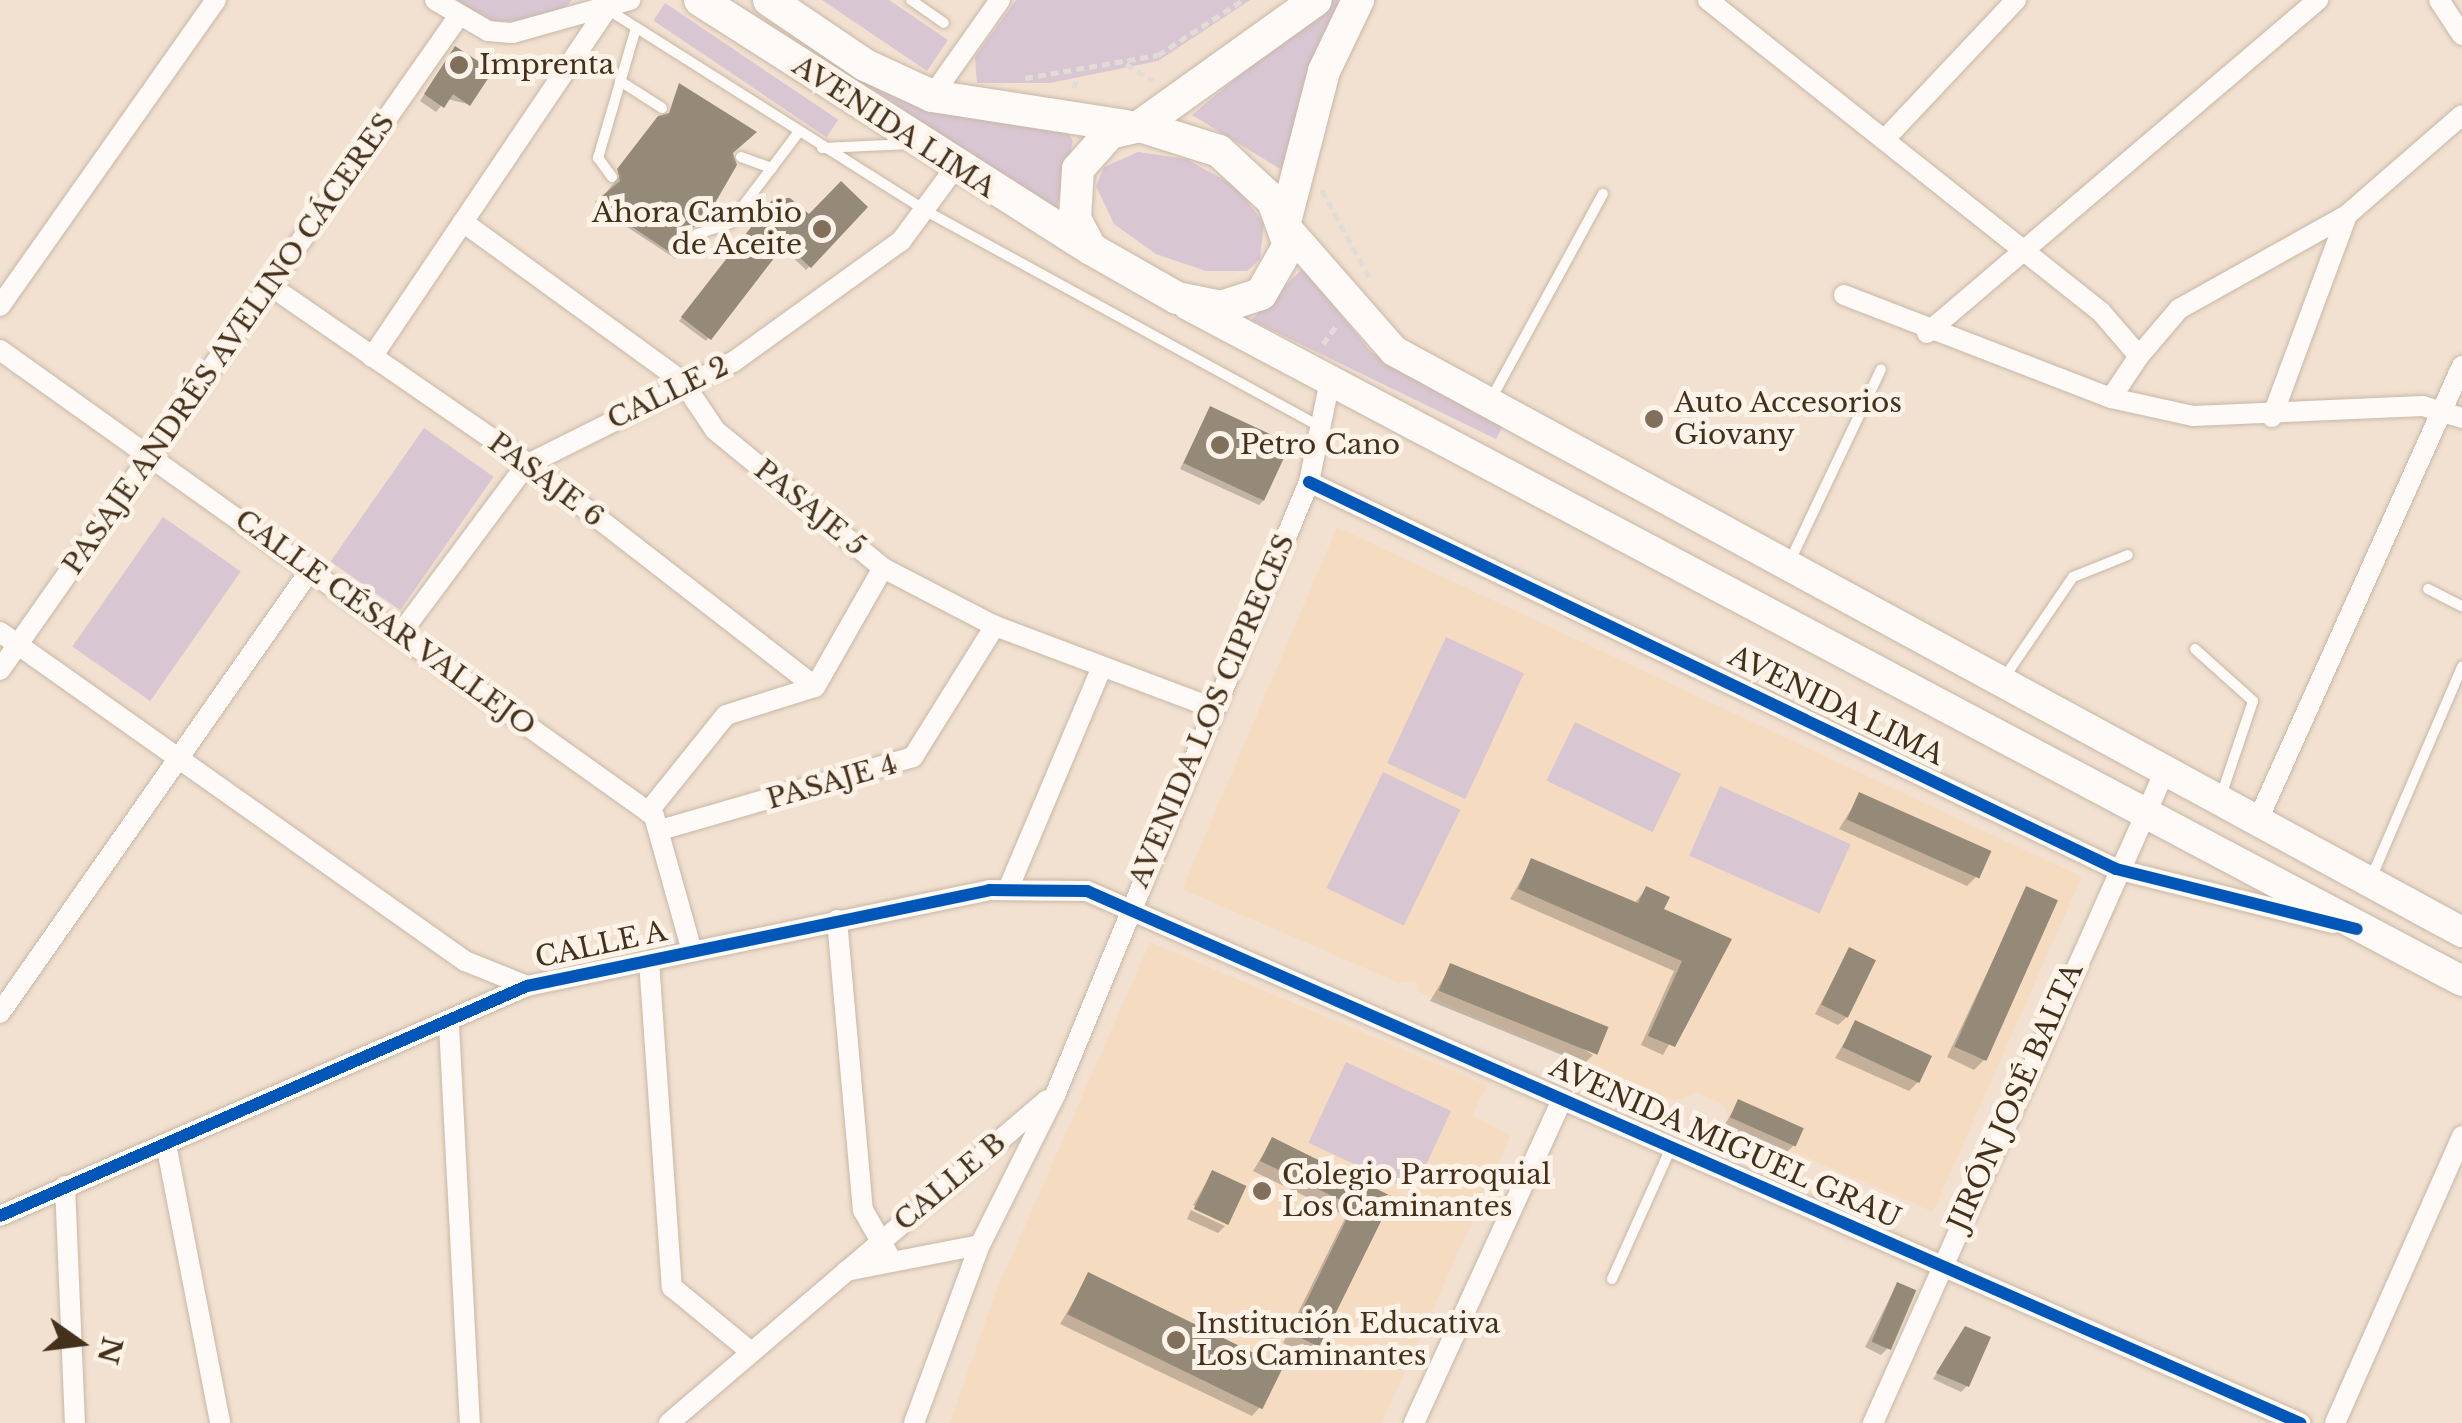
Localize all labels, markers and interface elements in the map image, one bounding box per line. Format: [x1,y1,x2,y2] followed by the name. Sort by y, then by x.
[479,48,614,82] place label: Imprenta
[786,49,1002,205] street label: AVENIDA LIMA
[448,54,470,76] marker: Imprenta
[55,106,403,582] street label: PASAJE ANDRÉS AVELINO CÁCERES
[592,196,802,262] place label: Ahora Cambio de Aceite
[811,218,833,240] marker: Ahora Cambio de Aceite
[602,349,734,437] street label: CALLE 2
[1674,386,1903,452] place label: Auto Accesorios Giovany
[1643,408,1665,430] marker: Auto Accesorios Giovany
[482,426,610,534] street label: PASAJE 6
[1240,428,1400,462] place label: Petro Cano
[1209,434,1231,456] marker: Petro Cano
[748,453,872,563] street label: PASAJE 5
[227,502,543,744] street label: CALLE CÉSAR VALLEJO
[1122,529,1302,893] street label: AVENIDA LOS CIPRECES
[1722,639,1950,773] street label: AVENIDA LIMA
[763,747,901,817] street label: PASAJE 4
[532,915,670,975] street label: CALLE A
[1942,958,2090,1236] street label: JIRÓN JOSÉ BALTA
[1544,1050,1906,1236] street label: AVENIDA MIGUEL GRAU
[888,1126,1012,1238] street label: CALLE B
[1282,1158,1551,1224] place label: Colegio Parroquial Los Caminantes
[1251,1180,1273,1202] marker: Colegio Parroquial Los Caminantes
[30,1293,130,1393] north arrow
[1196,1307,1500,1373] place label: Institución Educativa Los Caminantes
[1165,1329,1187,1351] marker: Institución Educativa Los Caminantes
[89,1333,130,1367] text: N

